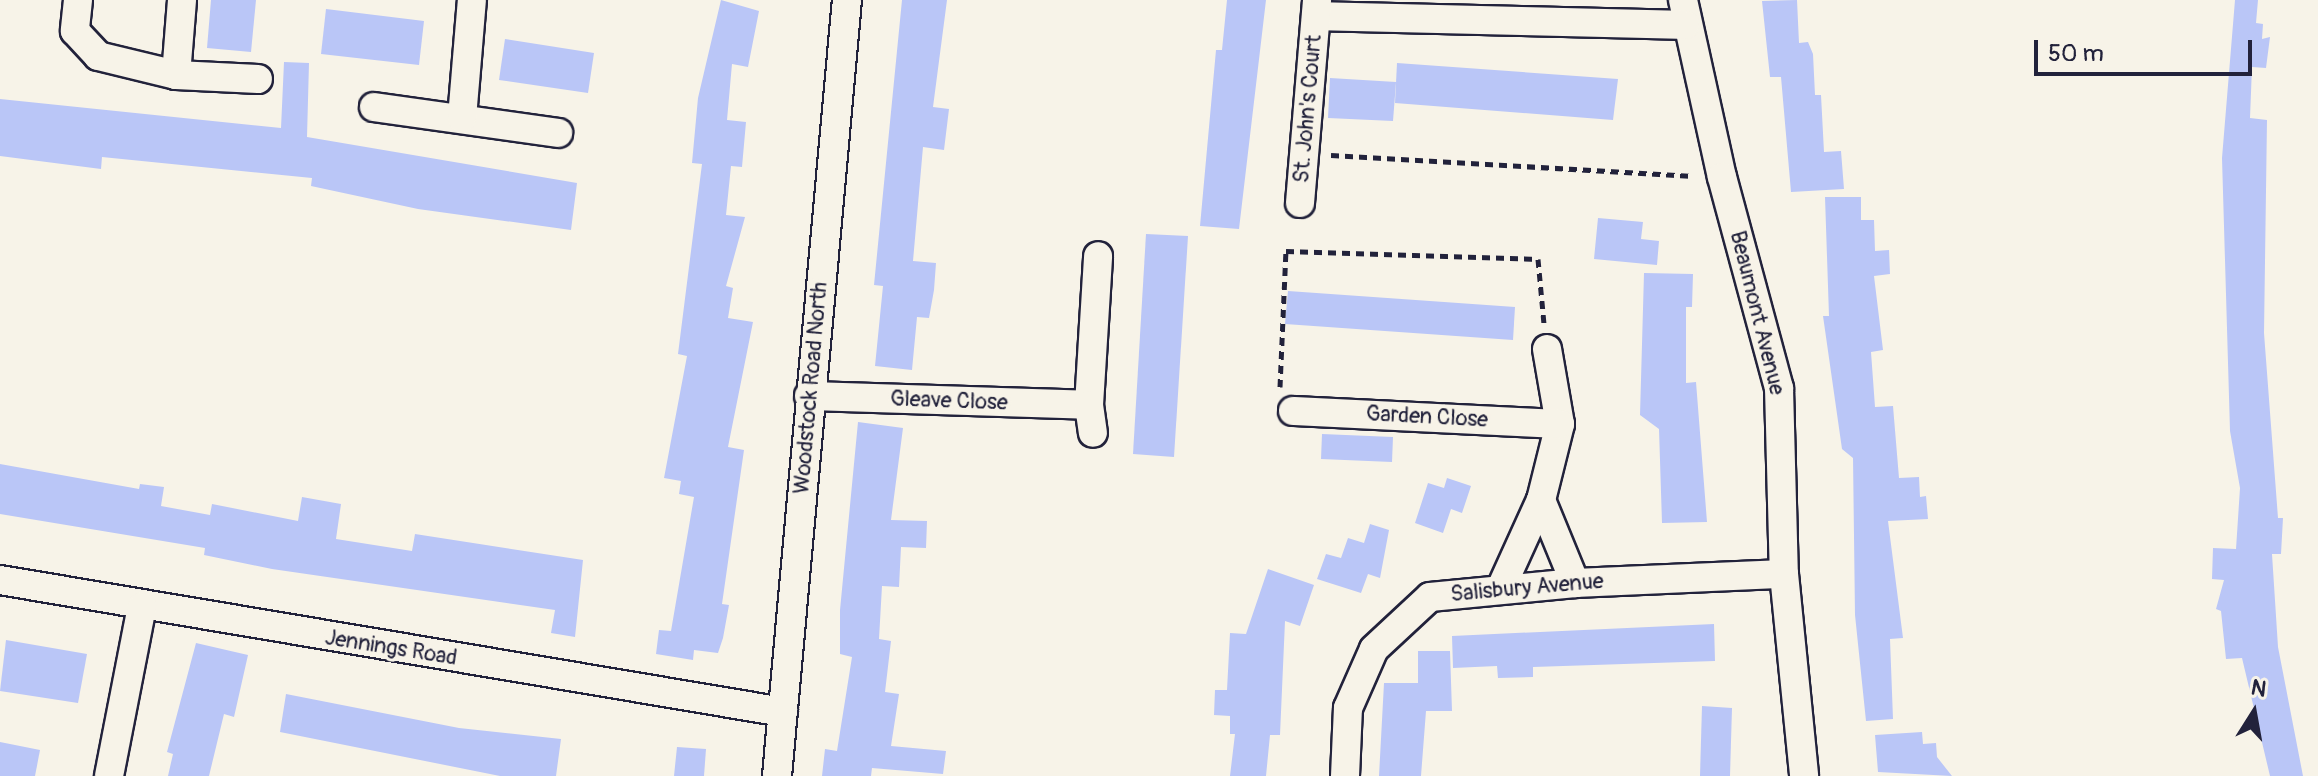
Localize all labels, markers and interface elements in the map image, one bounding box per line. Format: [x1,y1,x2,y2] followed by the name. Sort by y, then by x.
[2038,24,2256,74] scale bar
[1288,34,1328,184] street label: St. John's Court
[2048,39,2104,68] text: 50 m
[1724,228,1790,398] street label: Beaumont Avenue
[789,281,833,495] street label: Woodstock Road North
[890,386,1008,416] street label: Gleave Close
[1365,401,1489,433] street label: Garden Close
[1449,568,1605,608] street label: Salisbury Avenue
[323,625,459,671] street label: Jennings Road
[2214,672,2294,752] north arrow
[2249,673,2269,704] text: N

